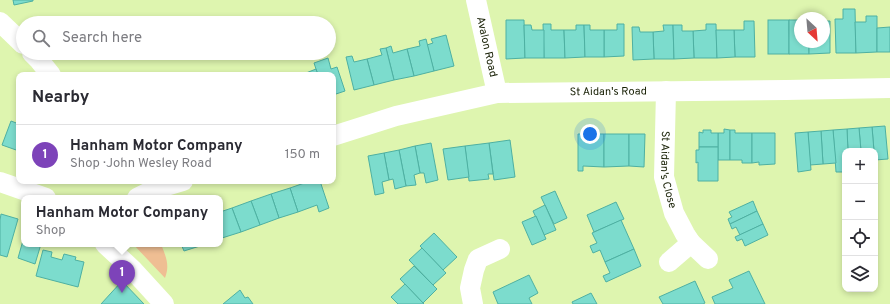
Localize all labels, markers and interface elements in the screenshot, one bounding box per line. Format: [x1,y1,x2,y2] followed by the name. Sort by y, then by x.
[794,12,830,48] north arrow
[473,15,500,78] street label: Avalon Road
[16,16,336,60] search box
[30,27,52,49] icon: search
[62,29,142,48] text: Search here
[570,84,647,99] street label: St Aidan's Road
[32,87,89,109] text: Nearby
[580,124,600,144] your location
[657,131,679,210] street label: St Aidan's Close
[70,137,243,156] text: Hanham Motor Company
[42,147,48,163] text: 1
[285,147,320,163] text: 150 m
[842,148,878,292] map controls
[842,148,878,184] button: +
[70,156,212,172] text: Shop · John Wesley Road
[842,184,878,220] button: −
[21,195,223,247] popup
[36,204,208,223] text: Hanham Motor Company
[842,220,878,256] button: locate
[36,223,66,239] text: Shop
[842,256,878,292] button: layers
[109,260,135,293] pin: 1

